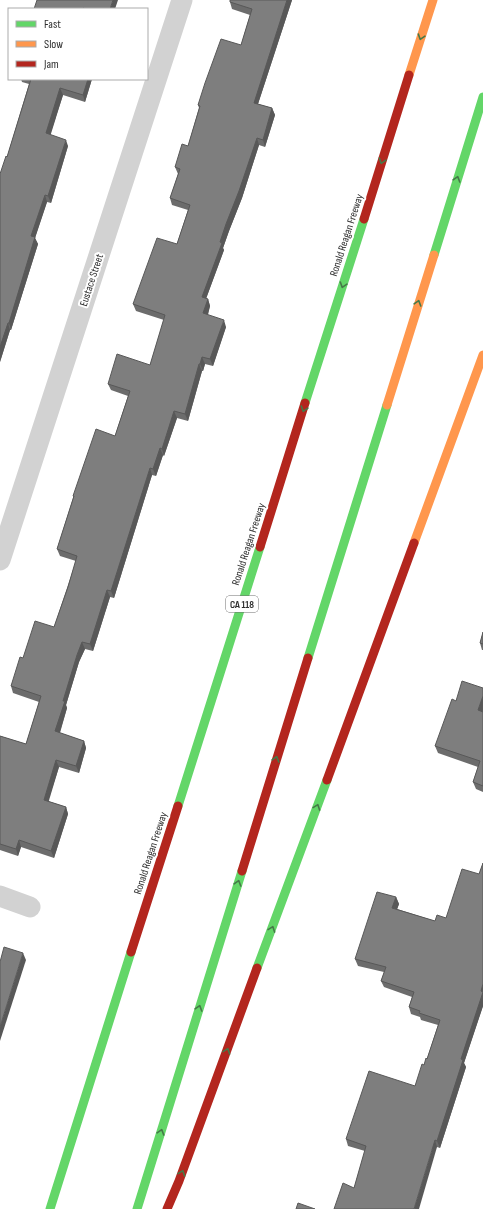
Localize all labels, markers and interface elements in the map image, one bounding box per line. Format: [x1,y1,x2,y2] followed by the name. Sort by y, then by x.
[8,8,148,80] legend
[44,17,61,32] text: Fast
[418,34,426,41] one-way arrow
[44,37,63,52] text: Slow
[43,57,59,72] text: Jam
[378,157,387,164] one-way arrow
[452,176,461,183] one-way arrow
[327,192,366,278] street label: Ronald Reagan Freeway
[77,252,106,308] street label: Eustace Street
[339,281,348,288] one-way arrow
[413,300,422,307] one-way arrow
[300,405,308,412] one-way arrow
[229,501,268,587] street label: Ronald Reagan Freeway
[226,596,258,612] road number: CA 118
[272,756,280,763] one-way arrow
[313,804,321,811] one-way arrow
[131,810,170,896] street label: Ronald Reagan Freeway
[233,880,242,887] one-way arrow
[268,926,276,933] one-way arrow
[194,1004,203,1011] one-way arrow
[223,1048,231,1055] one-way arrow
[156,1128,165,1135] one-way arrow
[178,1170,186,1177] one-way arrow

